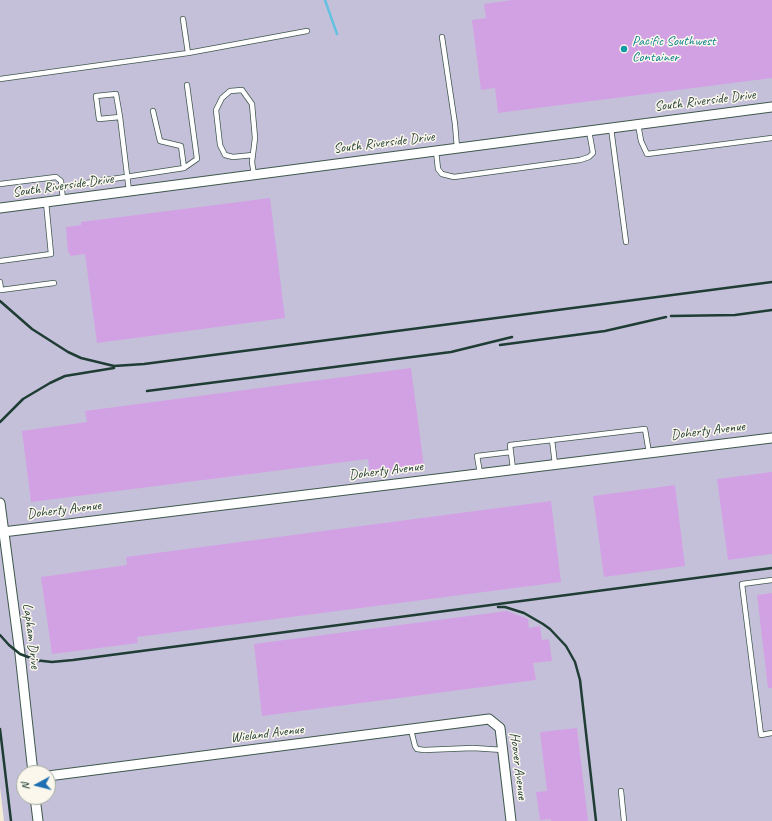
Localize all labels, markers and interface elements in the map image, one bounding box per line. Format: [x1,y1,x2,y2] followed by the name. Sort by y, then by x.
[632,33,715,66] place label: Pacific Southwest Container
[619,44,629,54] marker: Pacific Southwest Container
[654,86,756,116] street label: South Riverside Drive
[333,128,435,158] street label: South Riverside Drive
[12,171,114,201] street label: South Riverside Drive
[670,418,746,444] street label: Doherty Avenue
[348,458,424,484] street label: Doherty Avenue
[26,497,102,523] street label: Doherty Avenue
[19,602,43,670] street label: Lapham Drive
[230,721,304,747] street label: Wieland Avenue
[506,731,530,801] street label: Hoover Avenue
[16,765,56,805] north arrow
[18,782,32,791] text: N

